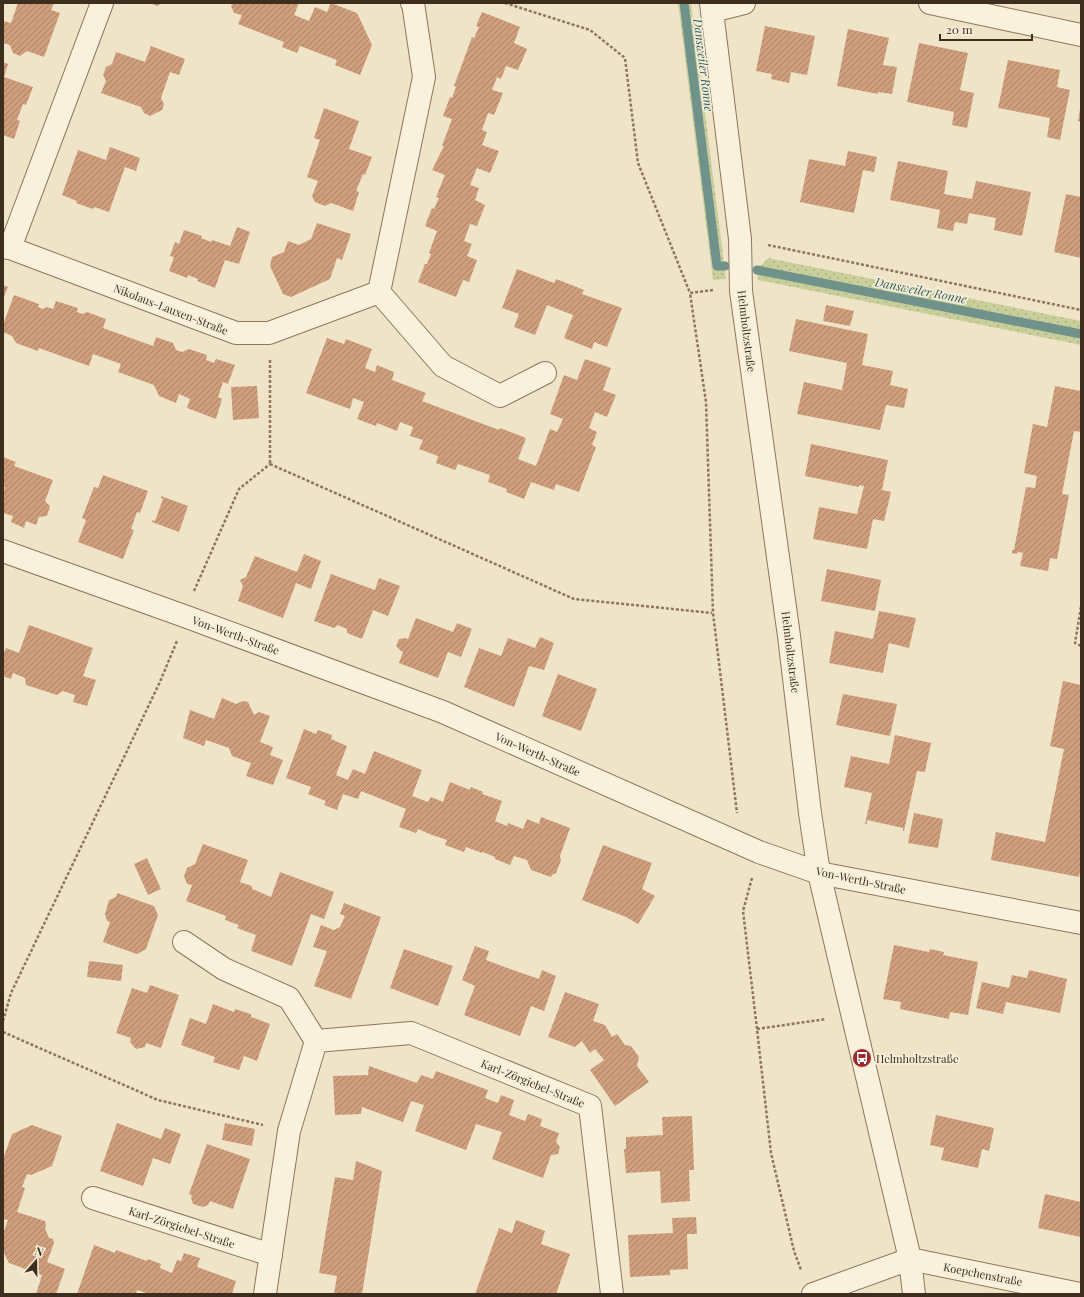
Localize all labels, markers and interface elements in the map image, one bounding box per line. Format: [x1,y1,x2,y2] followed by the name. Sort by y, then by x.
[940,16,1032,42] scale bar
[690,17,718,112] water label: Dansweiler Ronne
[946,21,973,37] text: 20 m
[873,273,968,307] water label: Dansweiler Ronne
[112,280,231,338] street label: Nikolaus-Lauxen-Straße
[735,289,760,373] street label: Helmholtzstraße
[779,610,804,694] street label: Helmholtzstraße
[189,612,282,658] street label: Von-Werth-Straße
[492,728,583,780] street label: Von-Werth-Straße
[814,863,908,897] street label: Von-Werth-Straße
[851,1047,873,1069] bus stop icon: Helmholtzstraße
[876,1051,959,1066] place label: Helmholtzstraße
[479,1055,587,1111] street label: Karl-Zörgiebel-Straße
[127,1203,237,1251] street label: Karl-Zörgiebel-Straße
[16,1241,56,1281] north arrow
[33,1243,46,1260] text: N
[942,1259,1024,1289] street label: Koepchenstraße

